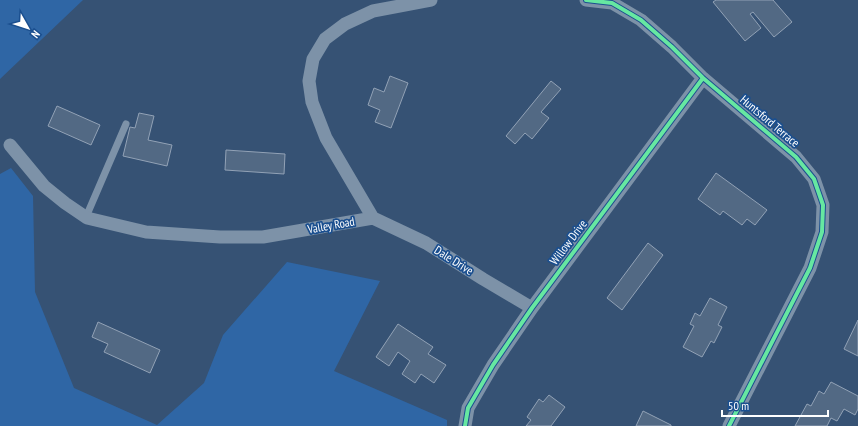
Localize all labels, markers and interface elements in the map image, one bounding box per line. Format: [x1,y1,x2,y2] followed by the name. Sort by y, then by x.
[8,8,48,48] north arrow
[28,28,43,41] text: N
[737,92,803,150] street label: Huntsford Terrace
[305,213,356,237] street label: Valley Road
[546,216,590,267] street label: Willow Drive
[432,242,476,278] street label: Dale Drive
[722,392,828,418] scale bar
[728,398,749,413] text: 50 m

